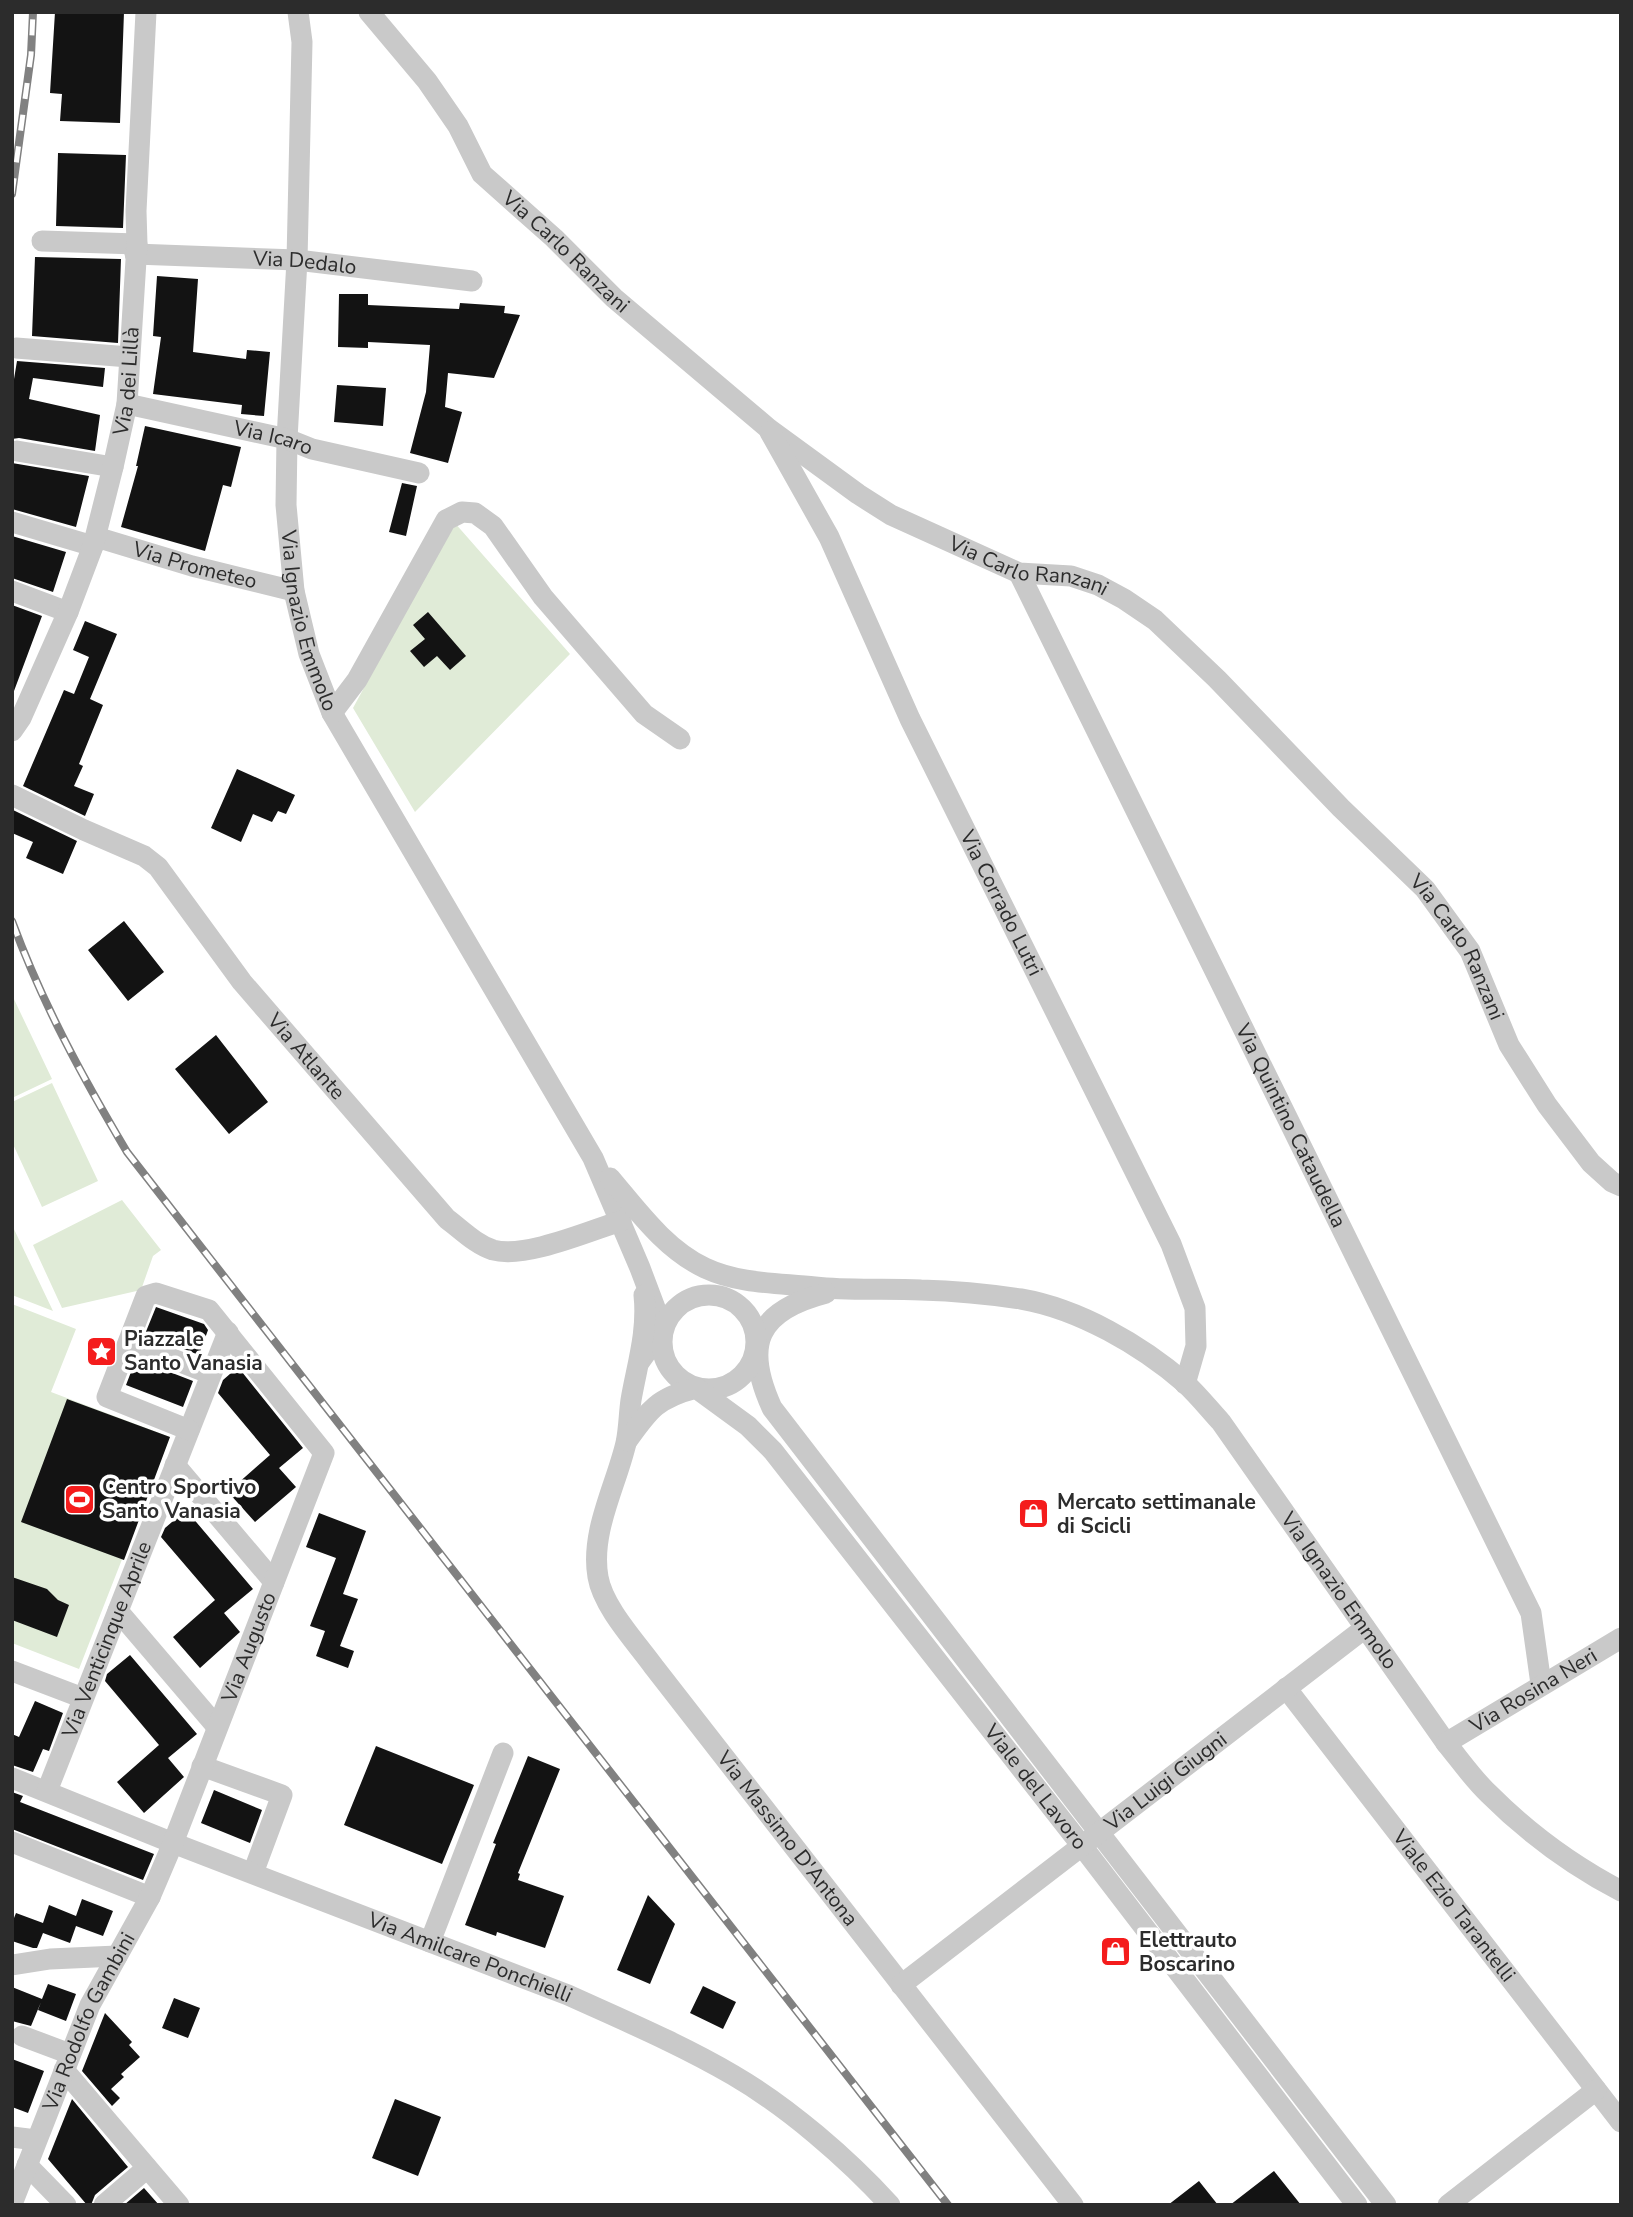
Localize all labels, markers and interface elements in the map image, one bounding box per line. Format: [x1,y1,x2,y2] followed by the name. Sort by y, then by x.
[495,184,636,319] street label: Via Carlo Ranzani
[251,244,358,281] street label: Via Dedalo
[106,326,146,439] street label: Via dei Lillà
[230,413,317,462] street label: Via Icaro
[274,528,344,715] street label: Via Ignazio Emmolo
[943,529,1114,602] street label: Via Carlo Ranzani
[129,535,260,595] street label: Via Prometeo
[953,824,1049,980] street label: Via Corrado Lutri
[1403,867,1511,1024] street label: Via Carlo Ranzani
[260,1006,352,1106] street label: Via Atlante
[1229,1018,1353,1232] street label: Via Quintino Cataudella
[124,1325,263,1377] place label: Piazzale Santo Vanasia
[84,1334,118,1368] place icon: Piazzale Santo Vanasia
[102,1473,256,1525] place label: Centro Sportivo Santo Vanasia
[62,1482,96,1516] sports icon: Centro Sportivo Santo Vanasia
[1057,1488,1256,1540] place label: Mercato settimanale di Scicli
[1017,1497,1051,1531] shop icon: Mercato settimanale di Scicli
[1274,1506,1404,1675] street label: Via Ignazio Emmolo
[55,1537,158,1743] street label: Via Venticinque Aprile
[214,1588,283,1707] street label: Via Augusto
[1464,1641,1602,1740] street label: Via Rosina Neri
[977,1718,1094,1855] street label: Viale del Lavoro
[1098,1725,1233,1838] street label: Via Luigi Giugni
[710,1744,865,1932] street label: Via Massimo D'Antona
[1386,1823,1522,1988] street label: Viale Ezio Tarantelli
[363,1905,577,2009] street label: Via Amilcare Ponchielli
[1139,1926,1237,1978] place label: Elettrauto Boscarino
[36,1927,142,2116] street label: Via Rodolfo Gambini
[1099,1935,1133,1969] shop icon: Elettrauto Boscarino

